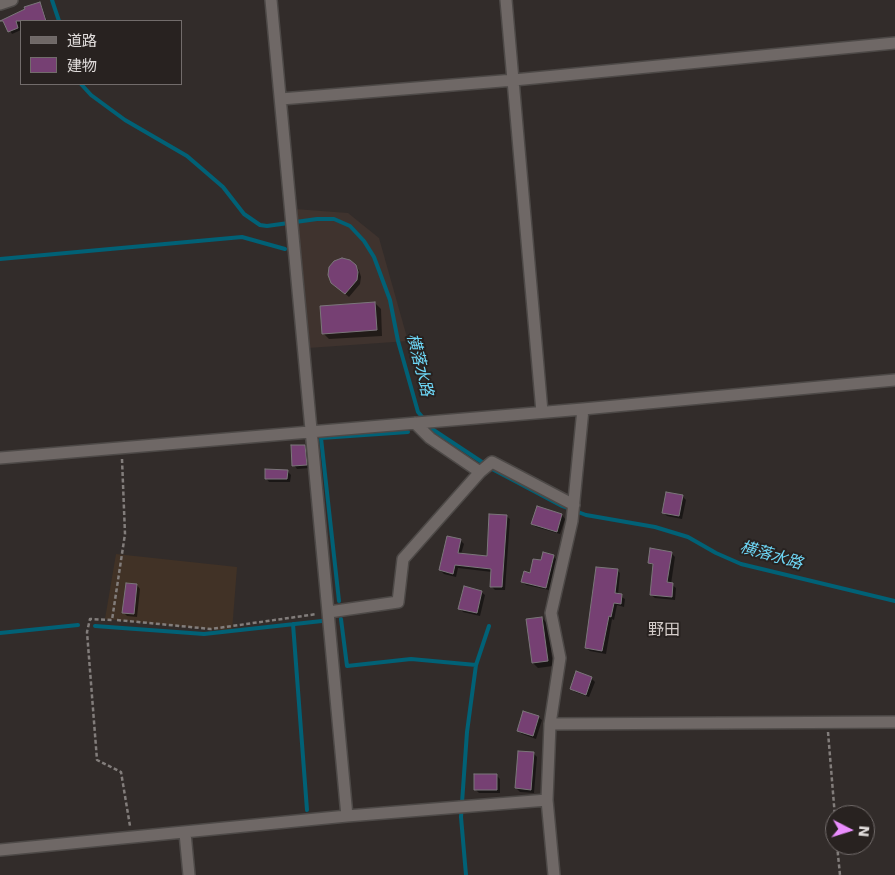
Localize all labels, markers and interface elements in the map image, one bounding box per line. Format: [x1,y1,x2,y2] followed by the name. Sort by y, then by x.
[20,20,182,85] legend
[67,32,97,50] text: 道路
[67,57,97,75] text: 建物
[402,332,436,398] water label: 横落水路
[738,538,804,574] water label: 横落水路
[648,621,680,641] district label: 野田
[825,805,875,855] north arrow
[855,825,872,838] text: N

